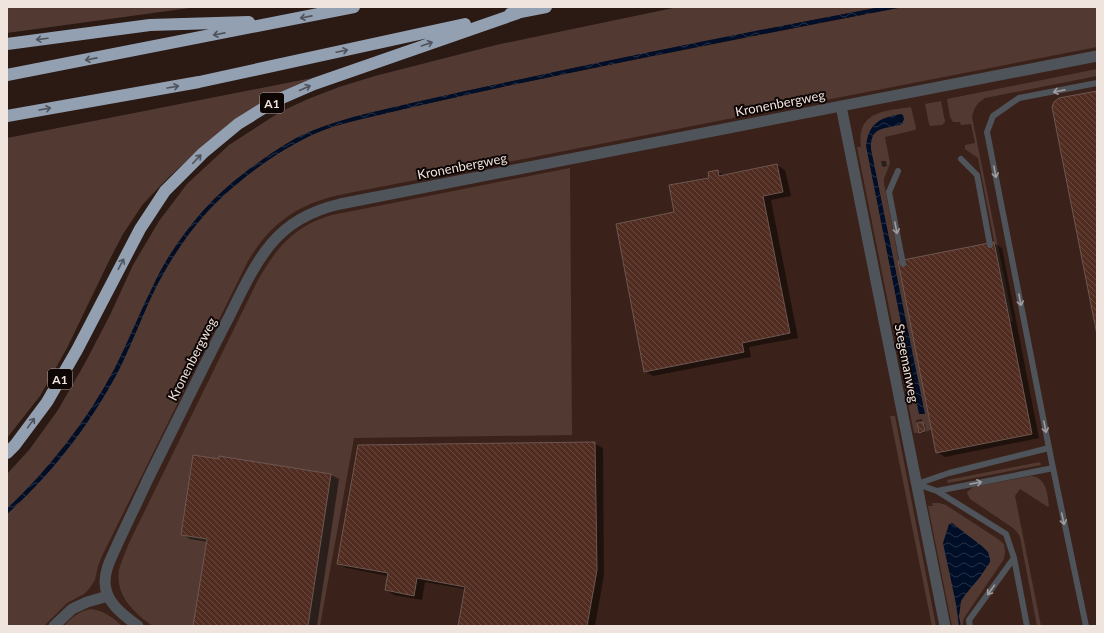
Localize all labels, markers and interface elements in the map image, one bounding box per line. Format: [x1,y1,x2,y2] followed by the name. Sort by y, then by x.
[299,13,312,21] one-way arrow
[213,30,226,38] one-way arrow
[36,35,49,43] one-way arrow
[421,40,434,47] one-way arrow
[335,46,348,54] one-way arrow
[85,55,98,63] one-way arrow
[166,82,179,90] one-way arrow
[298,84,310,91] one-way arrow
[734,86,826,120] street label: Kronenbergweg
[1053,87,1066,95] one-way arrow
[260,93,284,113] road number: A1
[38,105,51,113] one-way arrow
[416,149,508,183] street label: Kronenbergweg
[192,154,202,164] one-way arrow
[991,166,999,179] one-way arrow
[892,221,900,234] one-way arrow
[118,258,126,270] one-way arrow
[1016,293,1024,306] one-way arrow
[164,315,220,403] street label: Kronenbergweg
[892,322,923,404] street label: Stegemanweg
[48,369,72,389] road number: A1
[27,417,35,428] one-way arrow
[1042,421,1050,434] one-way arrow
[969,479,982,487] one-way arrow
[1060,512,1068,525] one-way arrow
[987,584,995,595] one-way arrow

